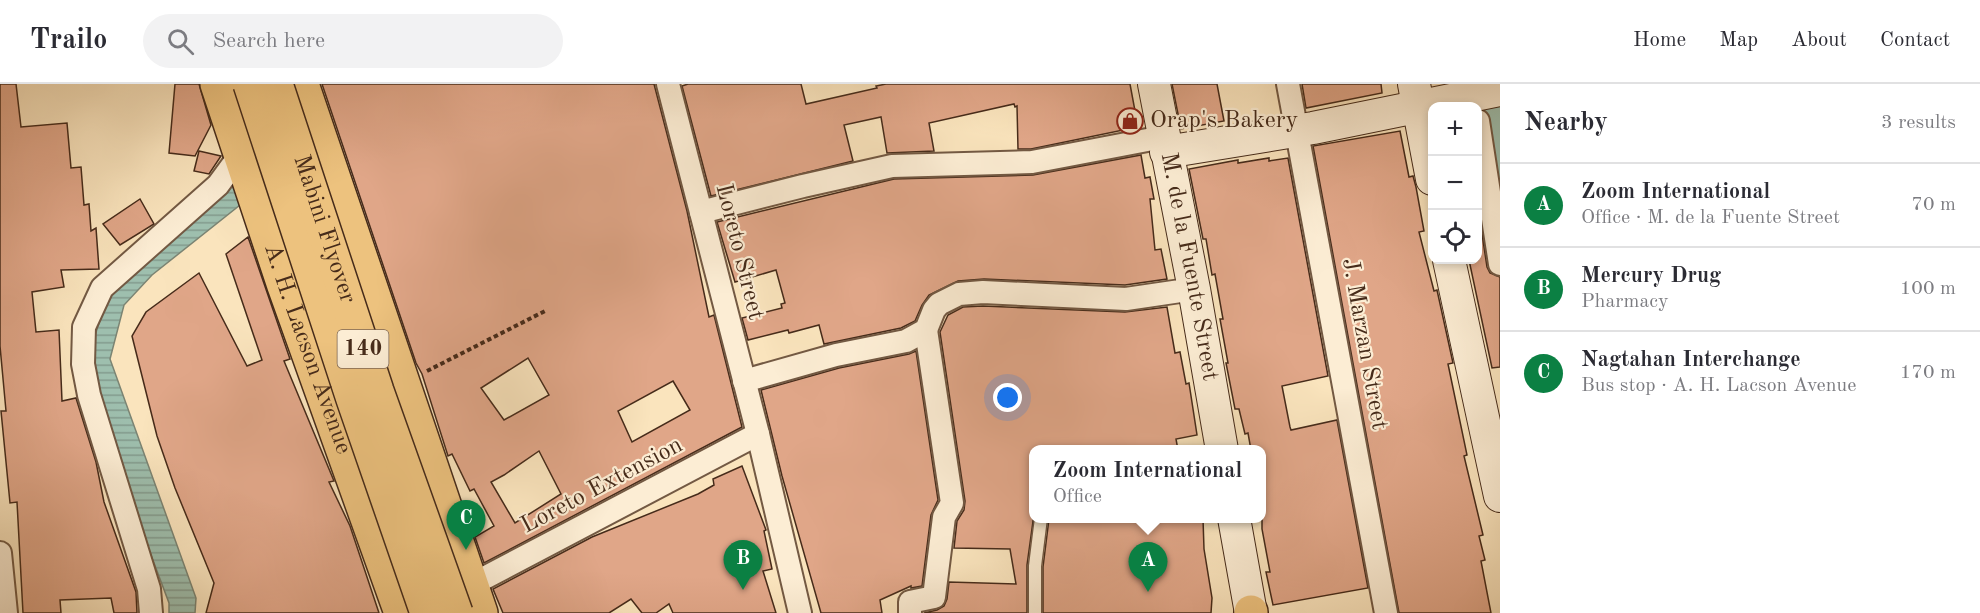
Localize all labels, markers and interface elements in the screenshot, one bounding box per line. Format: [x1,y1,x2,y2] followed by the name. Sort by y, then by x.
[143,14,563,68] search box
[164,25,197,58] icon: search
[30,27,107,55] text: Trailo
[212,30,325,52] text: Search here
[1633,30,1686,51] text: Home
[1719,30,1758,51] text: Map
[1791,30,1847,51] text: About
[1880,30,1950,51] text: Contact
[1428,102,1482,264] map controls
[1428,102,1482,156] button: +
[1115,106,1145,136] shop icon: Orap's Bakery
[1150,109,1299,133] place label: Orap's Bakery
[1524,110,1608,136] text: Nearby
[1881,113,1956,133] text: 3 results
[1156,150,1222,383] street label: M. de la Fuente Street
[288,152,359,307] street label: Mabini Flyover
[1428,156,1482,210] button: −
[710,181,768,323] street label: Loreto Street
[1581,181,1770,203] text: Zoom International
[1536,195,1551,215] text: A
[1911,195,1956,215] text: 70 m
[1581,208,1840,228] text: Office · M. de la Fuente Street
[1428,210,1482,264] button: locate
[259,241,355,457] street label: A. H. Lacson Avenue
[1337,256,1391,432] street label: J. Marzan Street
[1581,265,1721,287] text: Mercury Drug
[1536,279,1551,299] text: B
[1900,279,1956,299] text: 100 m
[1581,292,1669,312] text: Pharmacy
[338,330,388,368] road number: 140
[1581,349,1801,371] text: Nagtahan Interchange
[1537,363,1550,383] text: C
[1900,363,1956,383] text: 170 m
[1581,376,1856,396] text: Bus stop · A. H. Lacson Avenue
[993,383,1022,412] your location
[517,433,687,539] street label: Loreto Extension
[1029,445,1266,523] popup
[1053,460,1242,482] text: Zoom International
[1053,487,1102,507] text: Office
[446,500,486,550] pin: C
[724,540,762,590] pin: B
[1128,542,1168,592] pin: A

